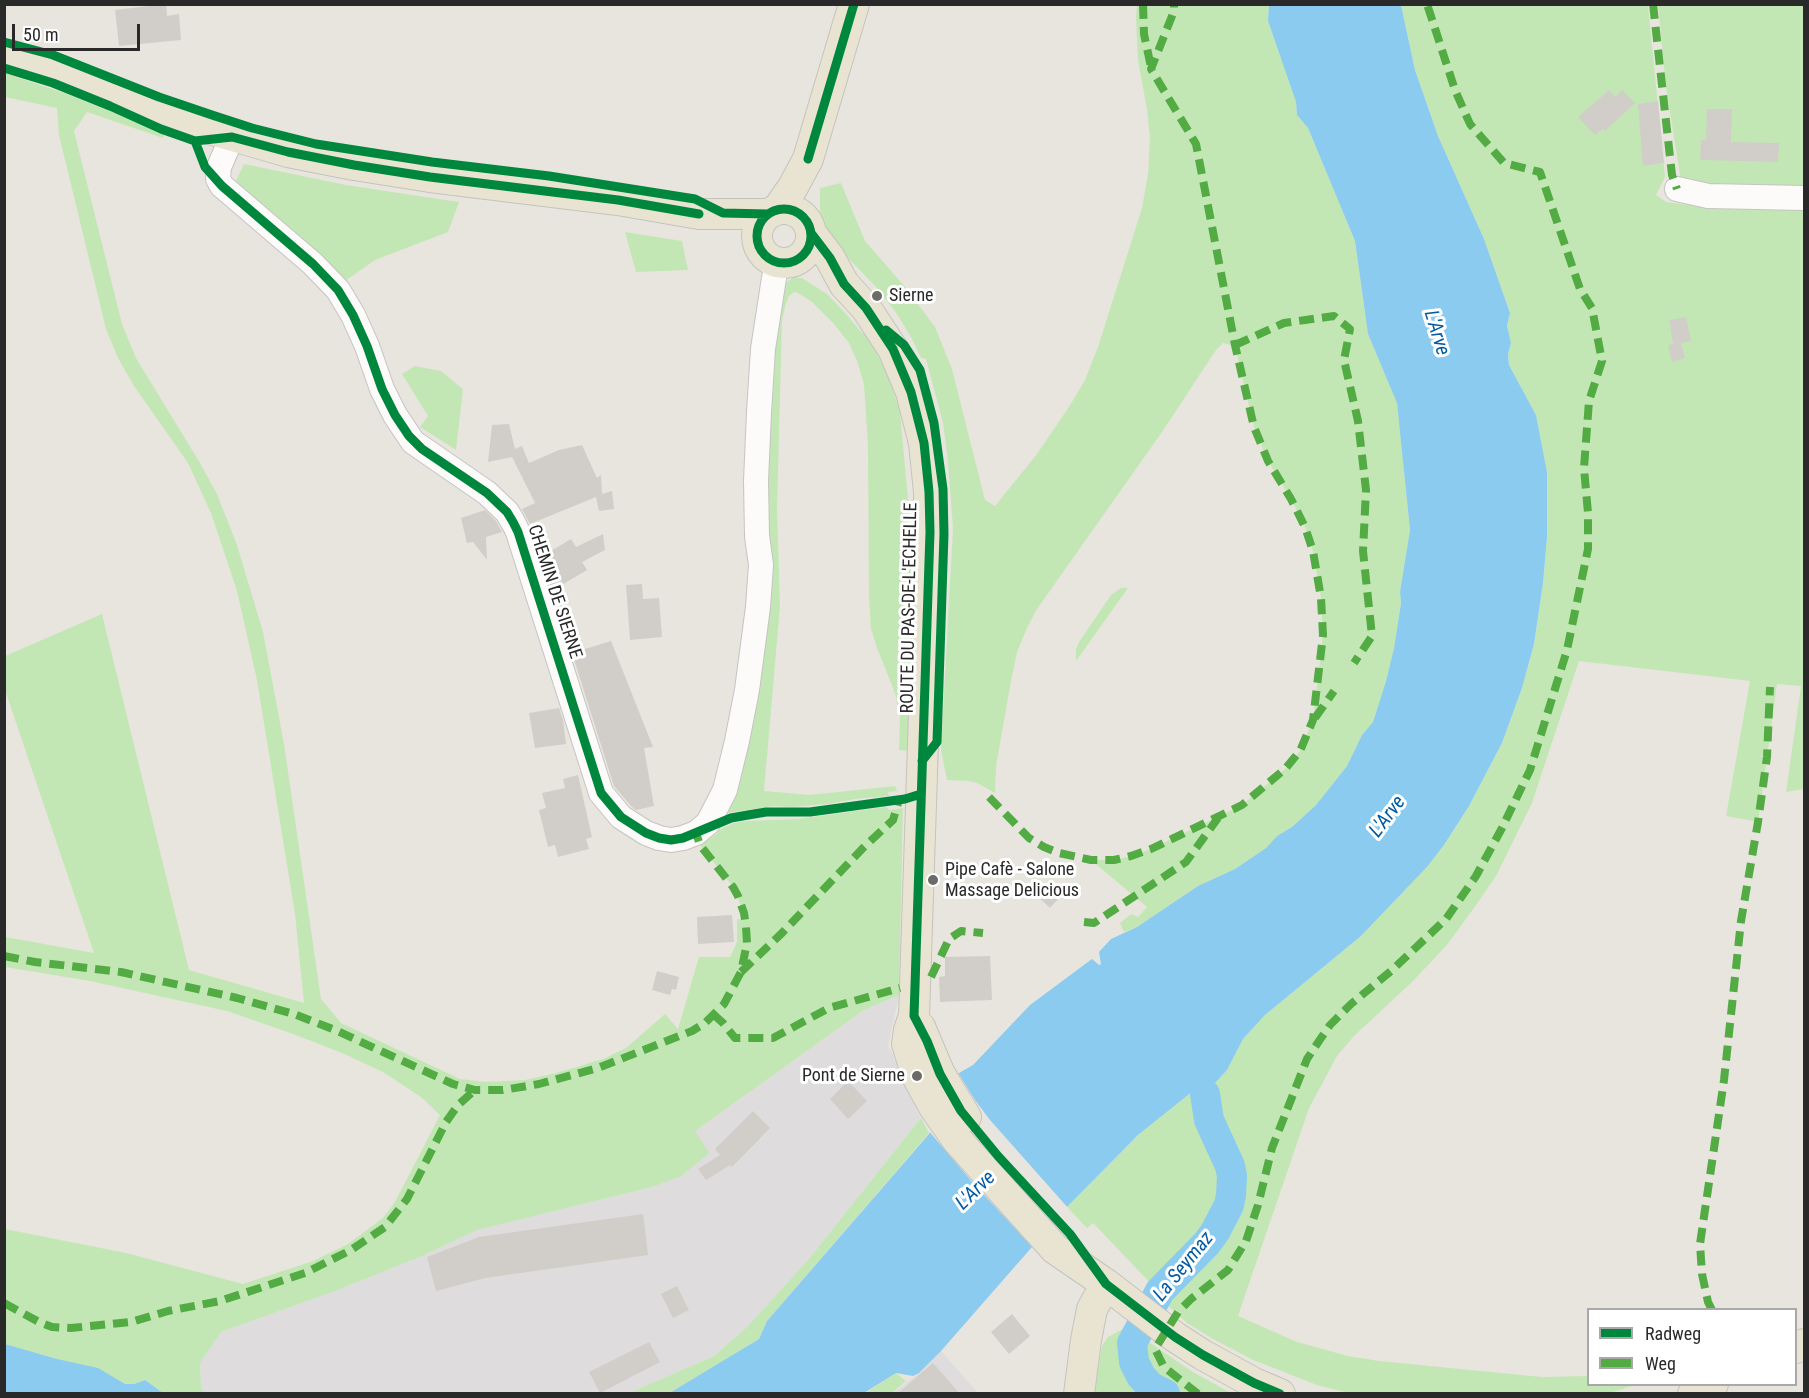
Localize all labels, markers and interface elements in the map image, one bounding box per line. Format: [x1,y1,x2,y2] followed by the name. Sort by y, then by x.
[15,12,142,50] scale bar
[23,24,58,45] text: 50 m
[889,285,934,307] place label: Sierne
[870,289,884,303] marker: Sierne
[1418,308,1454,358] water label: L'Arve
[897,502,923,714] street label: ROUTE DU PAS-DE-L'ECHELLE
[522,522,586,662] street label: CHEMIN DE SIERNE
[1365,791,1411,843] water label: L'Arve
[945,859,1079,902] place label: Pipe Cafè - Salone Massage Delicious
[926,873,940,887] marker: Pipe Cafè - Salone Massage Delicious
[802,1065,905,1087] place label: Pont de Sierne
[910,1069,924,1083] marker: Pont de Sierne
[951,1166,1001,1216] water label: L'Arve
[1149,1227,1219,1307] water label: La Seymaz
[1587,1308,1797,1386] legend
[1645,1323,1701,1344] text: Radweg
[1645,1353,1676,1374] text: Weg

